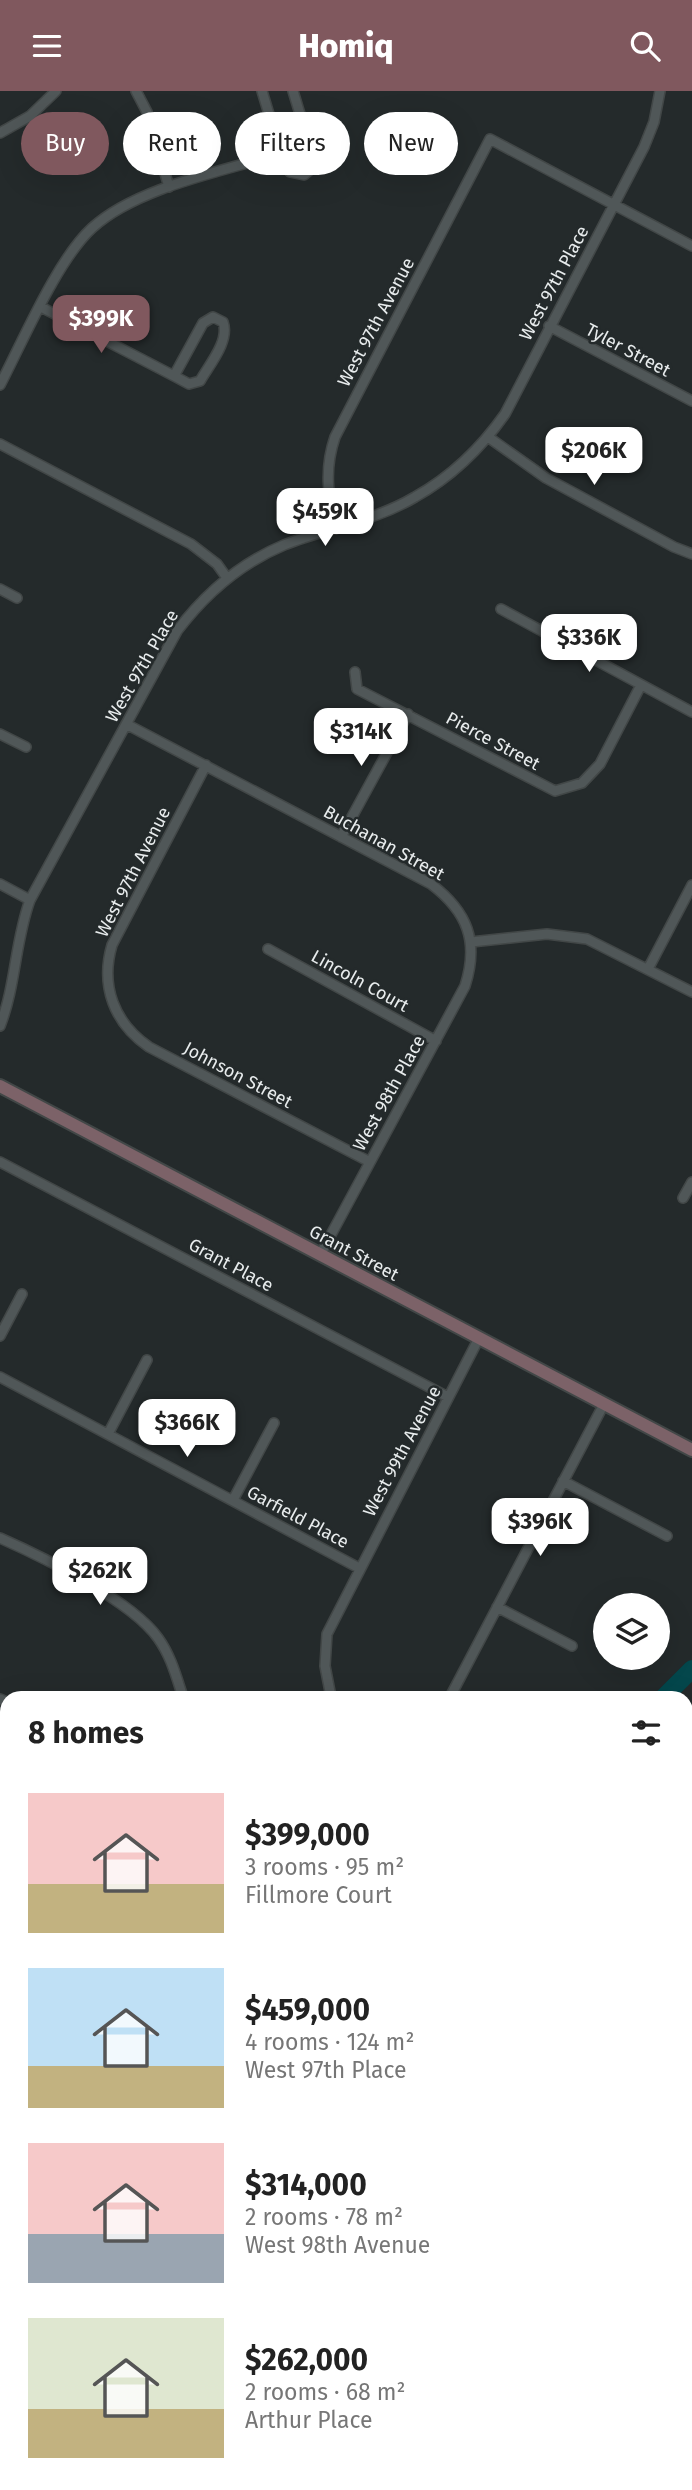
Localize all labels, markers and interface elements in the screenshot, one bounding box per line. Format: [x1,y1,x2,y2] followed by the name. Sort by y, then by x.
[28,27,66,65] icon: menu
[299,27,393,65] text: Homiq
[626,27,664,65] icon: search
[21,112,109,175] chip: Buy
[123,112,221,175] chip: Rent
[235,112,350,175] chip: Filters
[364,112,458,175] chip: New
[515,222,593,344] street label: West 97th Place
[333,254,419,390] street label: West 97th Avenue
[52,295,150,355] pin: $399K
[69,304,133,332] text: $399K
[582,318,675,382] street label: Tyler Street
[545,427,643,487] pin: $206K
[561,436,627,464] text: $206K
[276,489,374,548] pin: $459K
[293,497,357,525] text: $459K
[101,606,183,726] street label: West 97th Place
[540,615,638,674] pin: $336K
[557,623,621,651] text: $336K
[442,707,544,775] street label: Pierce Street
[312,709,410,768] pin: $314K
[330,717,392,745] text: $314K
[320,801,449,886] street label: Buchanan Street
[91,803,175,941] street label: West 97th Avenue
[307,945,413,1017] street label: Lincoln Court
[348,1031,430,1155] street label: West 98th Place
[180,1037,297,1113] street label: Johnson Street
[306,1220,403,1286] street label: Grant Street
[185,1234,277,1296] street label: Grant Place
[358,1382,446,1520] street label: West 99th Avenue
[138,1399,236,1459] pin: $366K
[154,1408,220,1436] text: $366K
[243,1481,353,1553] street label: Garfield Place
[491,1499,589,1558] pin: $396K
[508,1507,572,1535] text: $396K
[51,1547,149,1607] pin: $262K
[68,1556,132,1584] text: $262K
[593,1593,670,1670] map controls
[593,1593,670,1670] button: layers
[627,1714,665,1752] icon: filters
[28,1715,144,1751] text: 8 homes
[245,1817,370,1853] text: $399,000
[84,1821,168,1905] icon: home
[245,1853,404,1881] text: 3 rooms · 95 m²
[245,1881,392,1909] text: Fillmore Court
[245,1992,370,2028] text: $459,000
[84,1996,168,2080] icon: home
[245,2028,414,2056] text: 4 rooms · 124 m²
[245,2056,407,2084] text: West 97th Place
[245,2167,367,2203] text: $314,000
[84,2171,168,2255] icon: home
[245,2203,403,2231] text: 2 rooms · 78 m²
[245,2231,430,2259] text: West 98th Avenue
[245,2342,368,2378] text: $262,000
[84,2346,168,2430] icon: home
[245,2378,406,2406] text: 2 rooms · 68 m²
[245,2406,373,2434] text: Arthur Place

